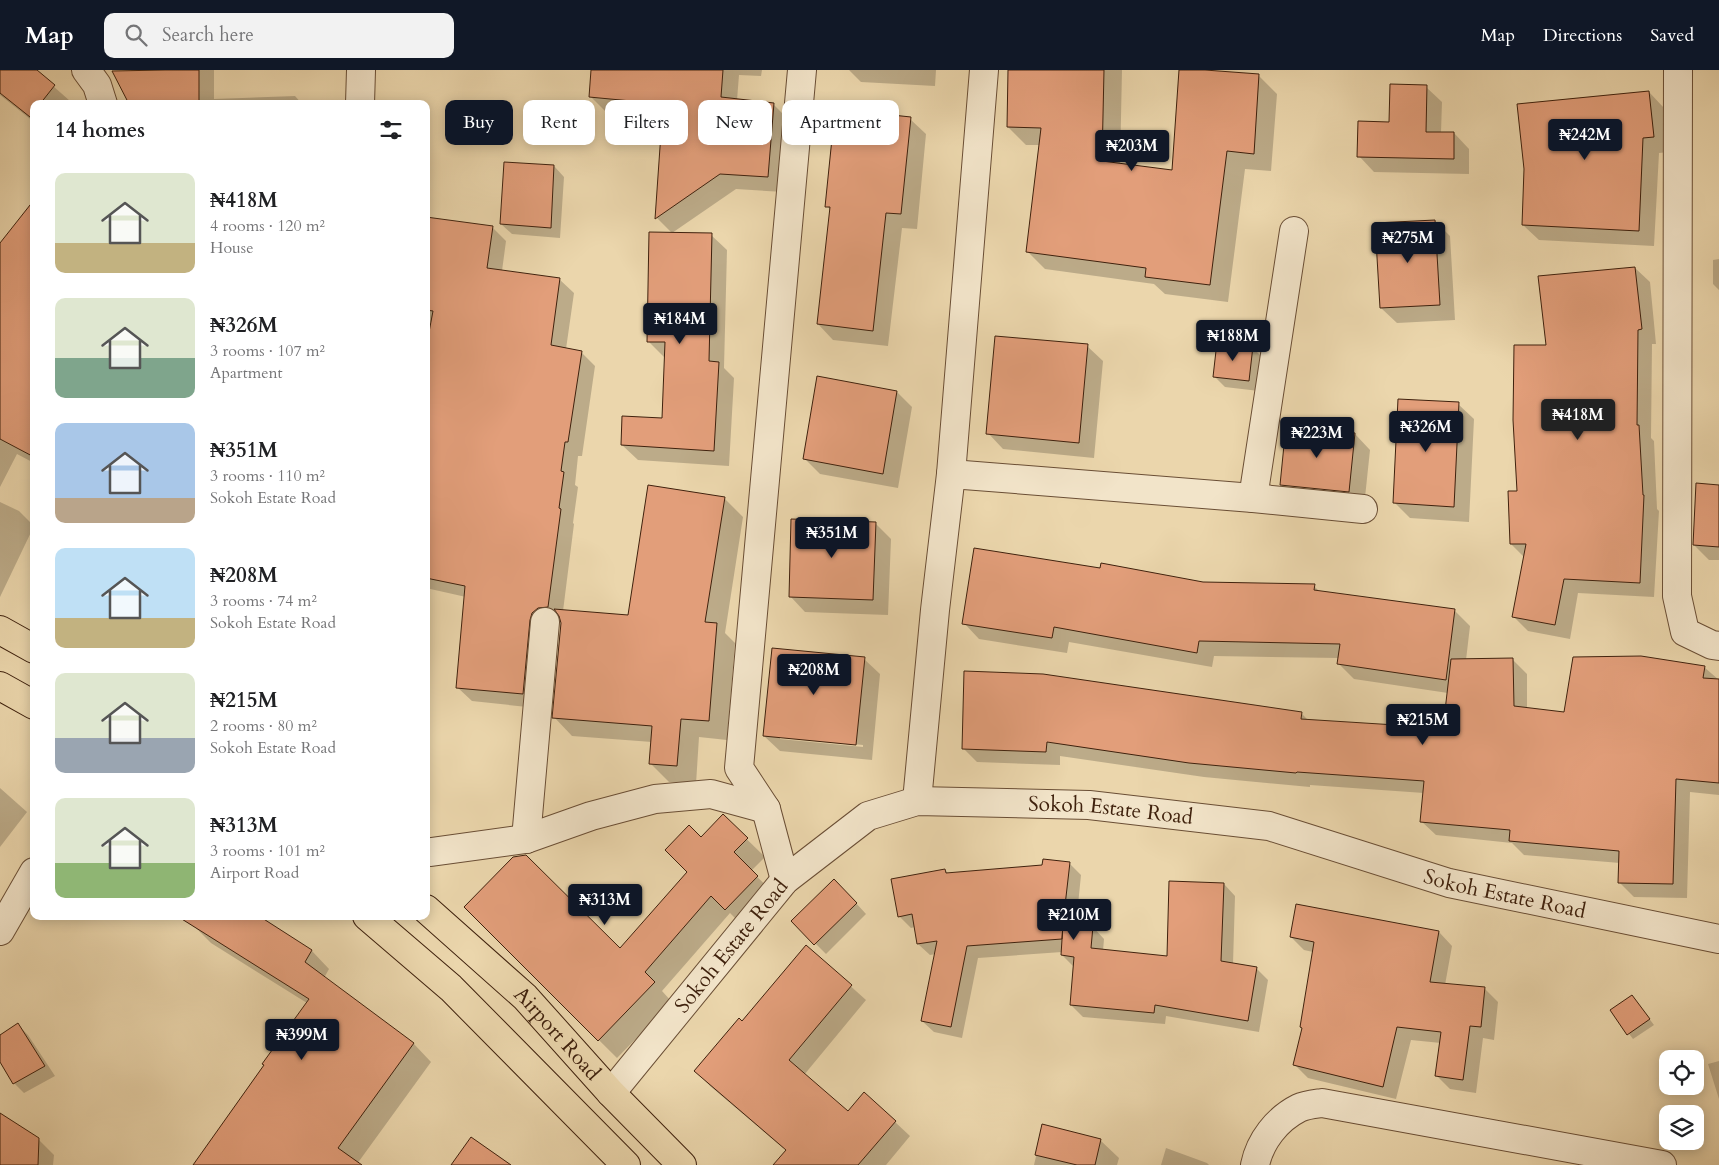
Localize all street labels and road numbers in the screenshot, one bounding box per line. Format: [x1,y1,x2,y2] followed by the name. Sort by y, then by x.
[1028,789,1195,832] street label: Sokoh Estate Road
[1420,861,1589,926] street label: Sokoh Estate Road
[668,873,795,1019] street label: Sokoh Estate Road
[508,979,607,1086] street label: Airport Road

